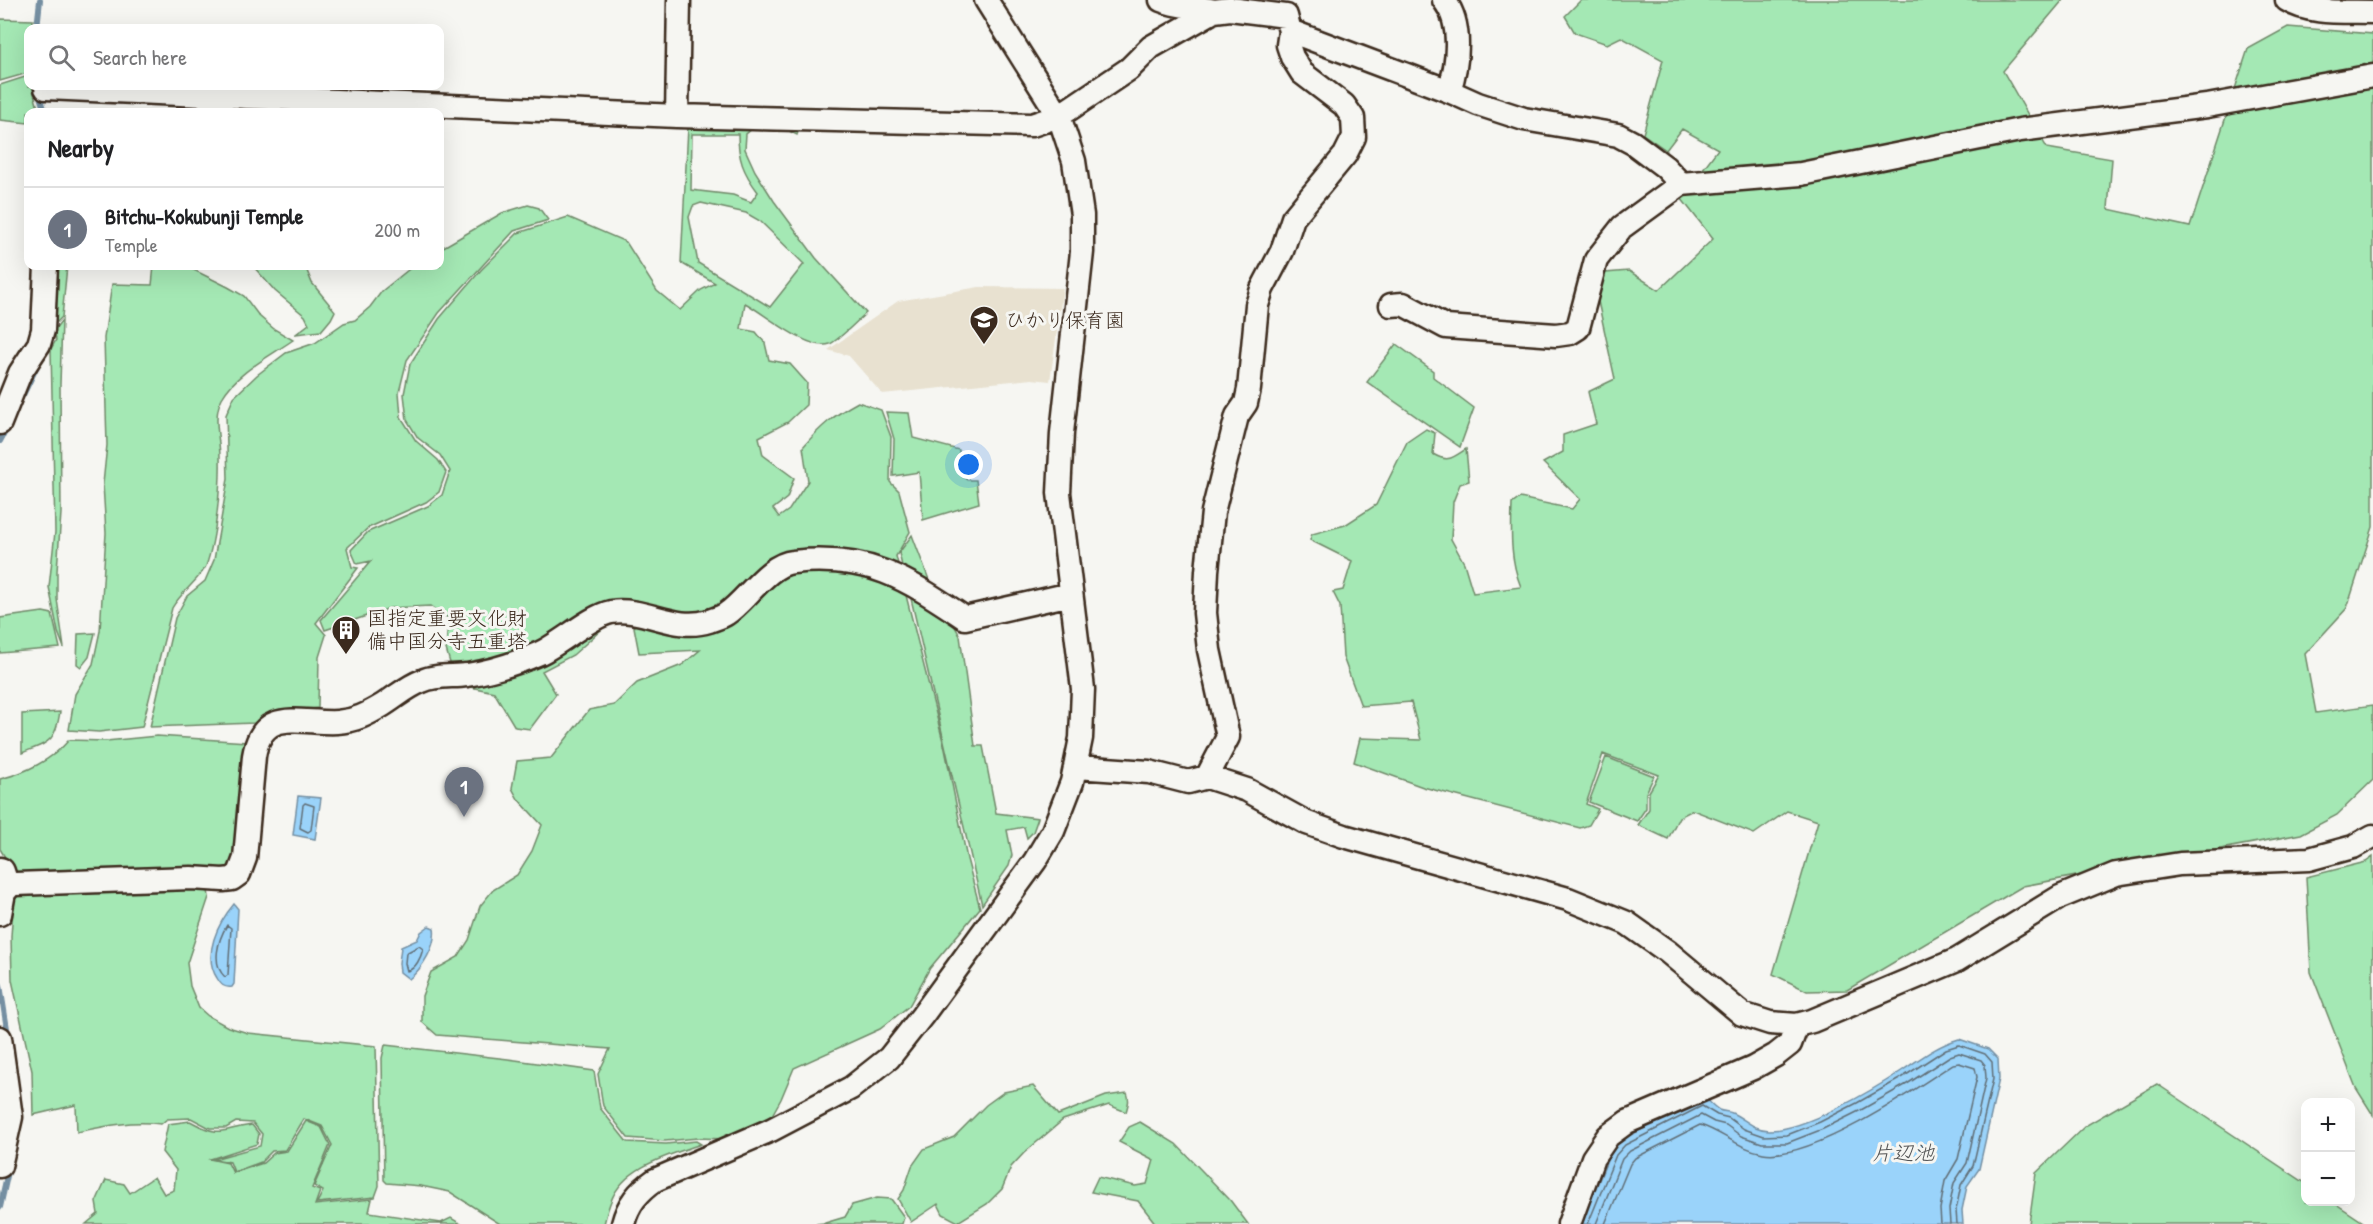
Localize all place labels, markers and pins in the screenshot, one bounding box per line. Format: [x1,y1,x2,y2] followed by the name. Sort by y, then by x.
[968,304,1000,346] school or university icon: ひかり保育園
[1005,306,1125,333] place label: ひかり保育園
[367,604,527,654] place label: 国指定重要文化財 備中国分寺五重塔
[330,614,362,656] building icon: 国指定重要文化財 備中国分寺五重塔
[444,768,484,817] pin: 1

